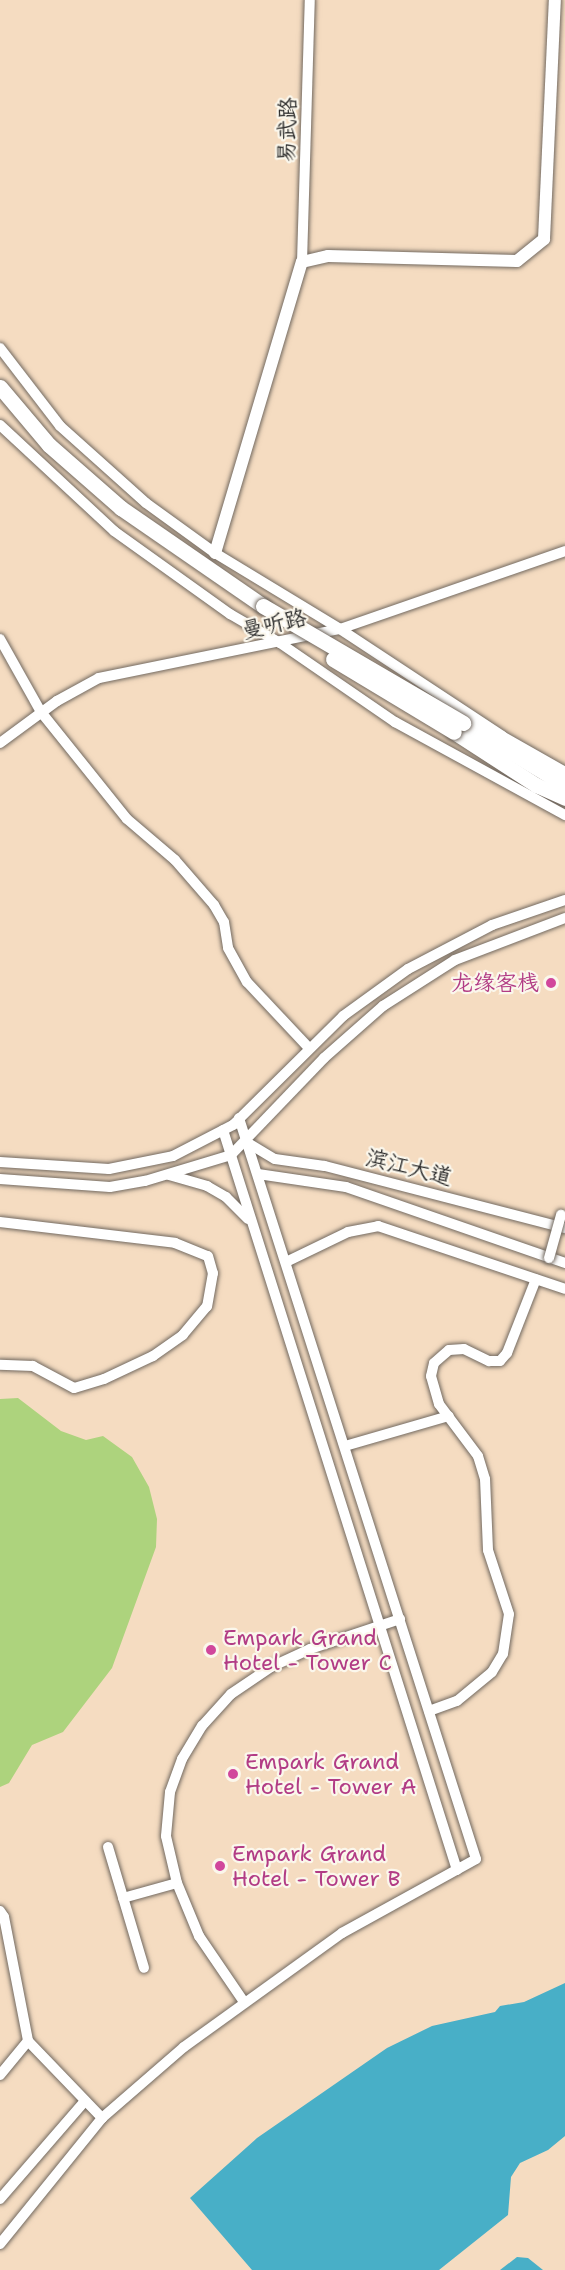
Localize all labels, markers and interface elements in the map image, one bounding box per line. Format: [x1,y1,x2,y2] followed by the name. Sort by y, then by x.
[273,97,301,163] street label: 易武路
[239,604,309,644] street label: 曼听路
[451,970,539,996] place label: 龙缘客栈
[544,976,558,990] marker: 龙缘客栈
[363,1144,455,1190] street label: 滨江大道
[223,1624,392,1676] place label: Empark Grand Hotel - Tower C
[204,1643,218,1657] marker: Empark Grand Hotel - Tower C
[245,1748,416,1800] place label: Empark Grand Hotel - Tower A
[226,1767,240,1781] marker: Empark Grand Hotel - Tower A
[232,1840,400,1892] place label: Empark Grand Hotel - Tower B
[213,1859,227,1873] marker: Empark Grand Hotel - Tower B

